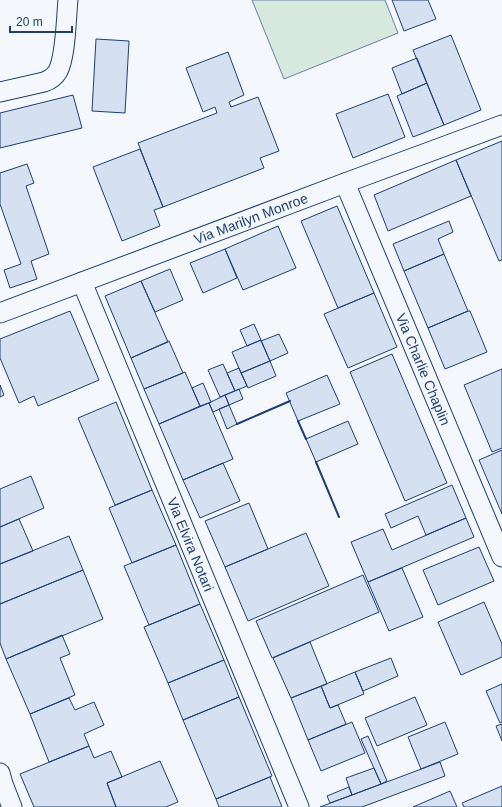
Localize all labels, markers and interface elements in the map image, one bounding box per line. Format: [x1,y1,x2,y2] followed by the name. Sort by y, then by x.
[10,8,72,34] scale bar
[16,15,43,29] text: 20 m
[192,190,310,247] street label: Via Marilyn Monroe
[393,311,454,428] street label: Via Charlie Chaplin
[164,495,217,594] street label: Via Elvira Notari

